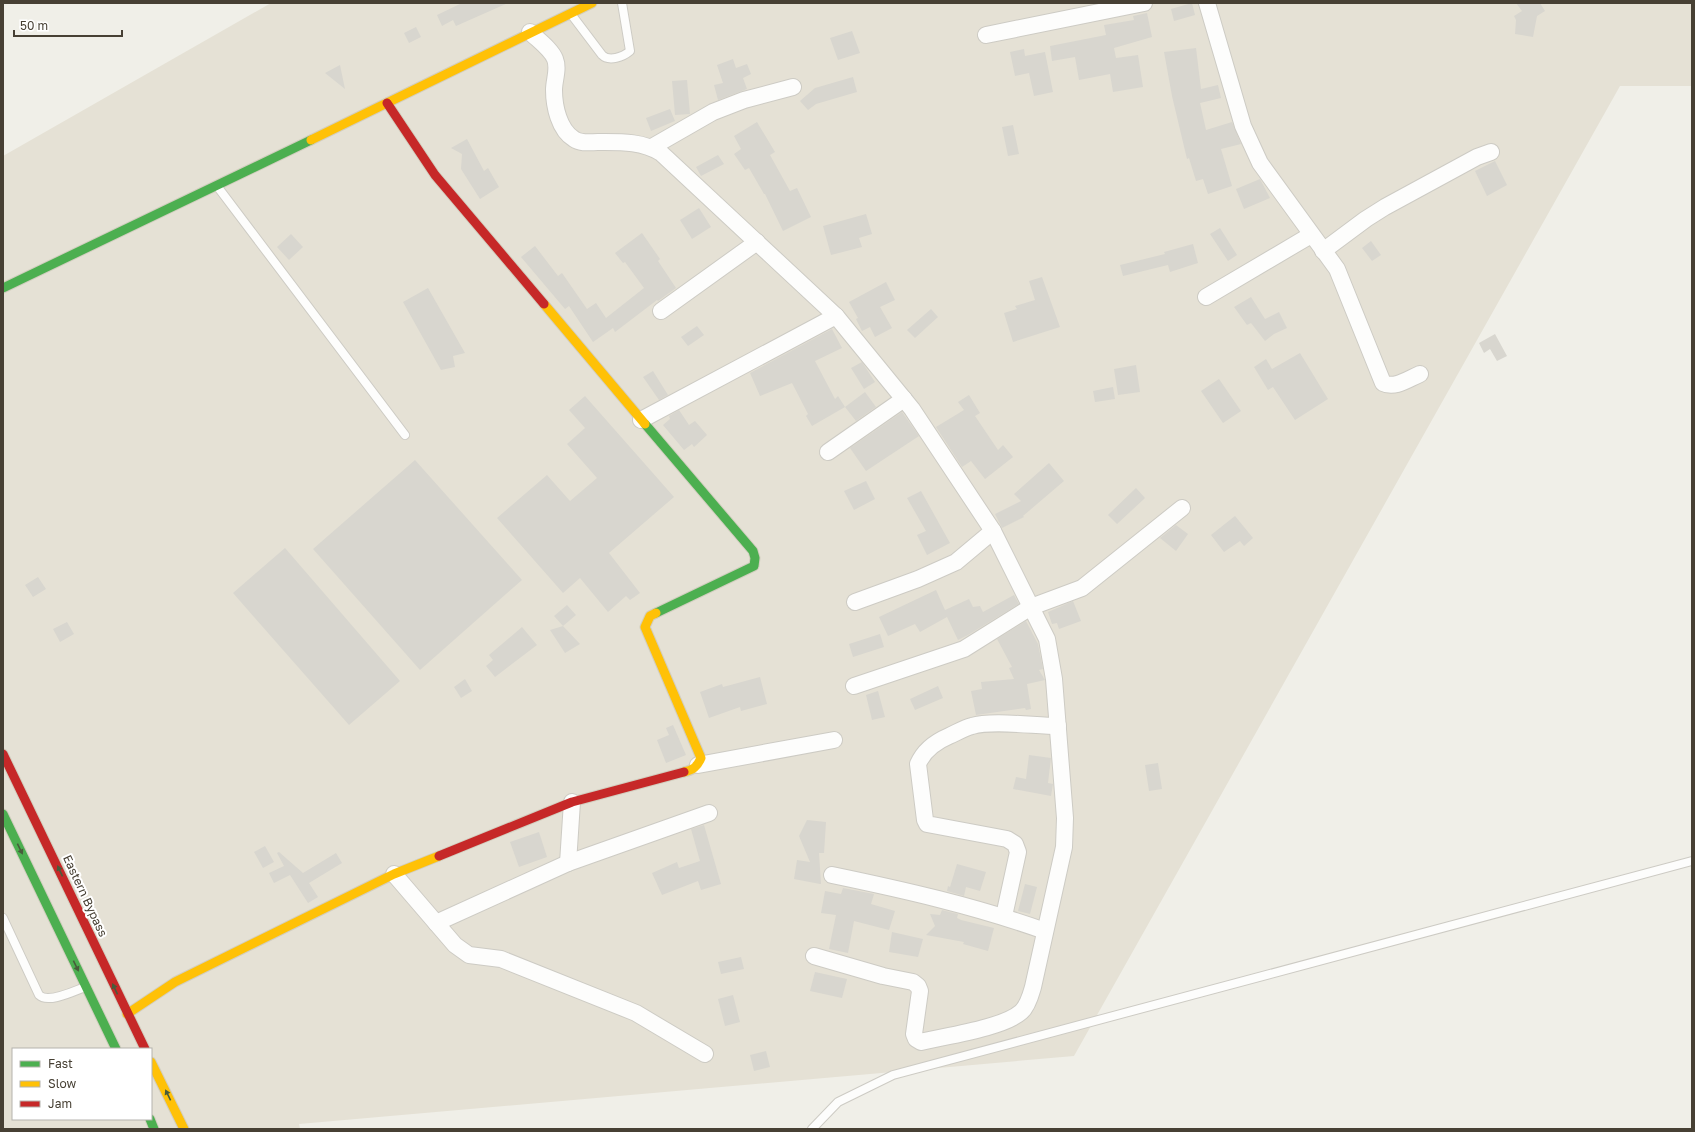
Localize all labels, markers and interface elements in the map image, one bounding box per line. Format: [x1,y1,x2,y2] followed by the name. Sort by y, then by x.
[14,12,122,38] scale bar
[20,18,48,33] text: 50 m
[17,843,23,854] one-way arrow
[60,852,111,939] street label: Eastern Bypass
[57,866,63,877] one-way arrow
[73,960,79,972] one-way arrow
[112,983,118,994] one-way arrow
[12,1048,152,1120] legend
[48,1056,73,1071] text: Fast
[48,1076,76,1091] text: Slow
[165,1090,171,1101] one-way arrow
[48,1096,72,1111] text: Jam

